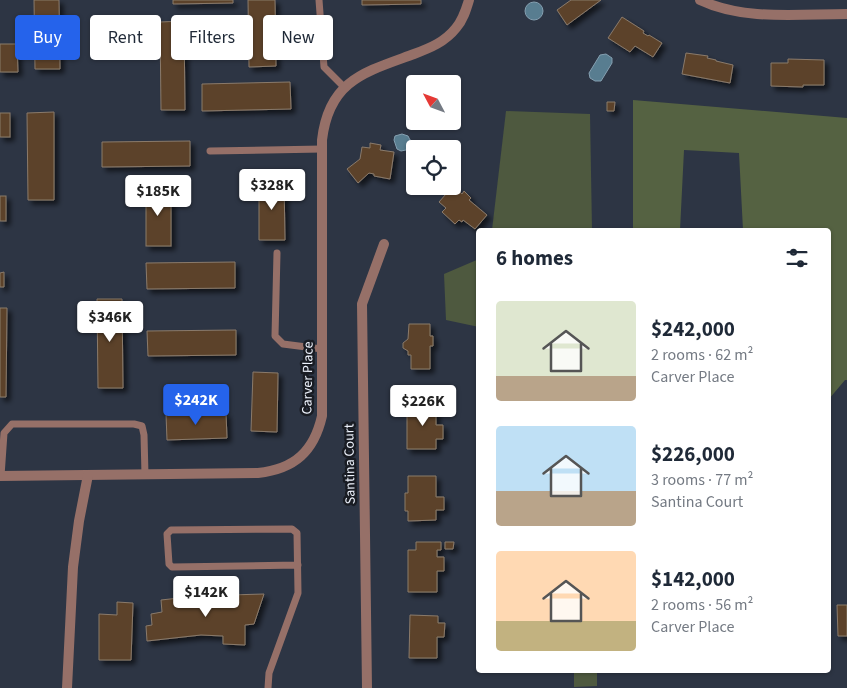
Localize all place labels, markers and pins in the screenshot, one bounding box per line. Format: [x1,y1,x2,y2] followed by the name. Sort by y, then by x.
[237,168,307,211] pin: $328K
[123,174,193,217] pin: $185K
[75,300,145,343] pin: $346K
[161,384,231,426] pin: $242K
[388,384,458,427] pin: $226K
[171,576,241,618] pin: $142K

